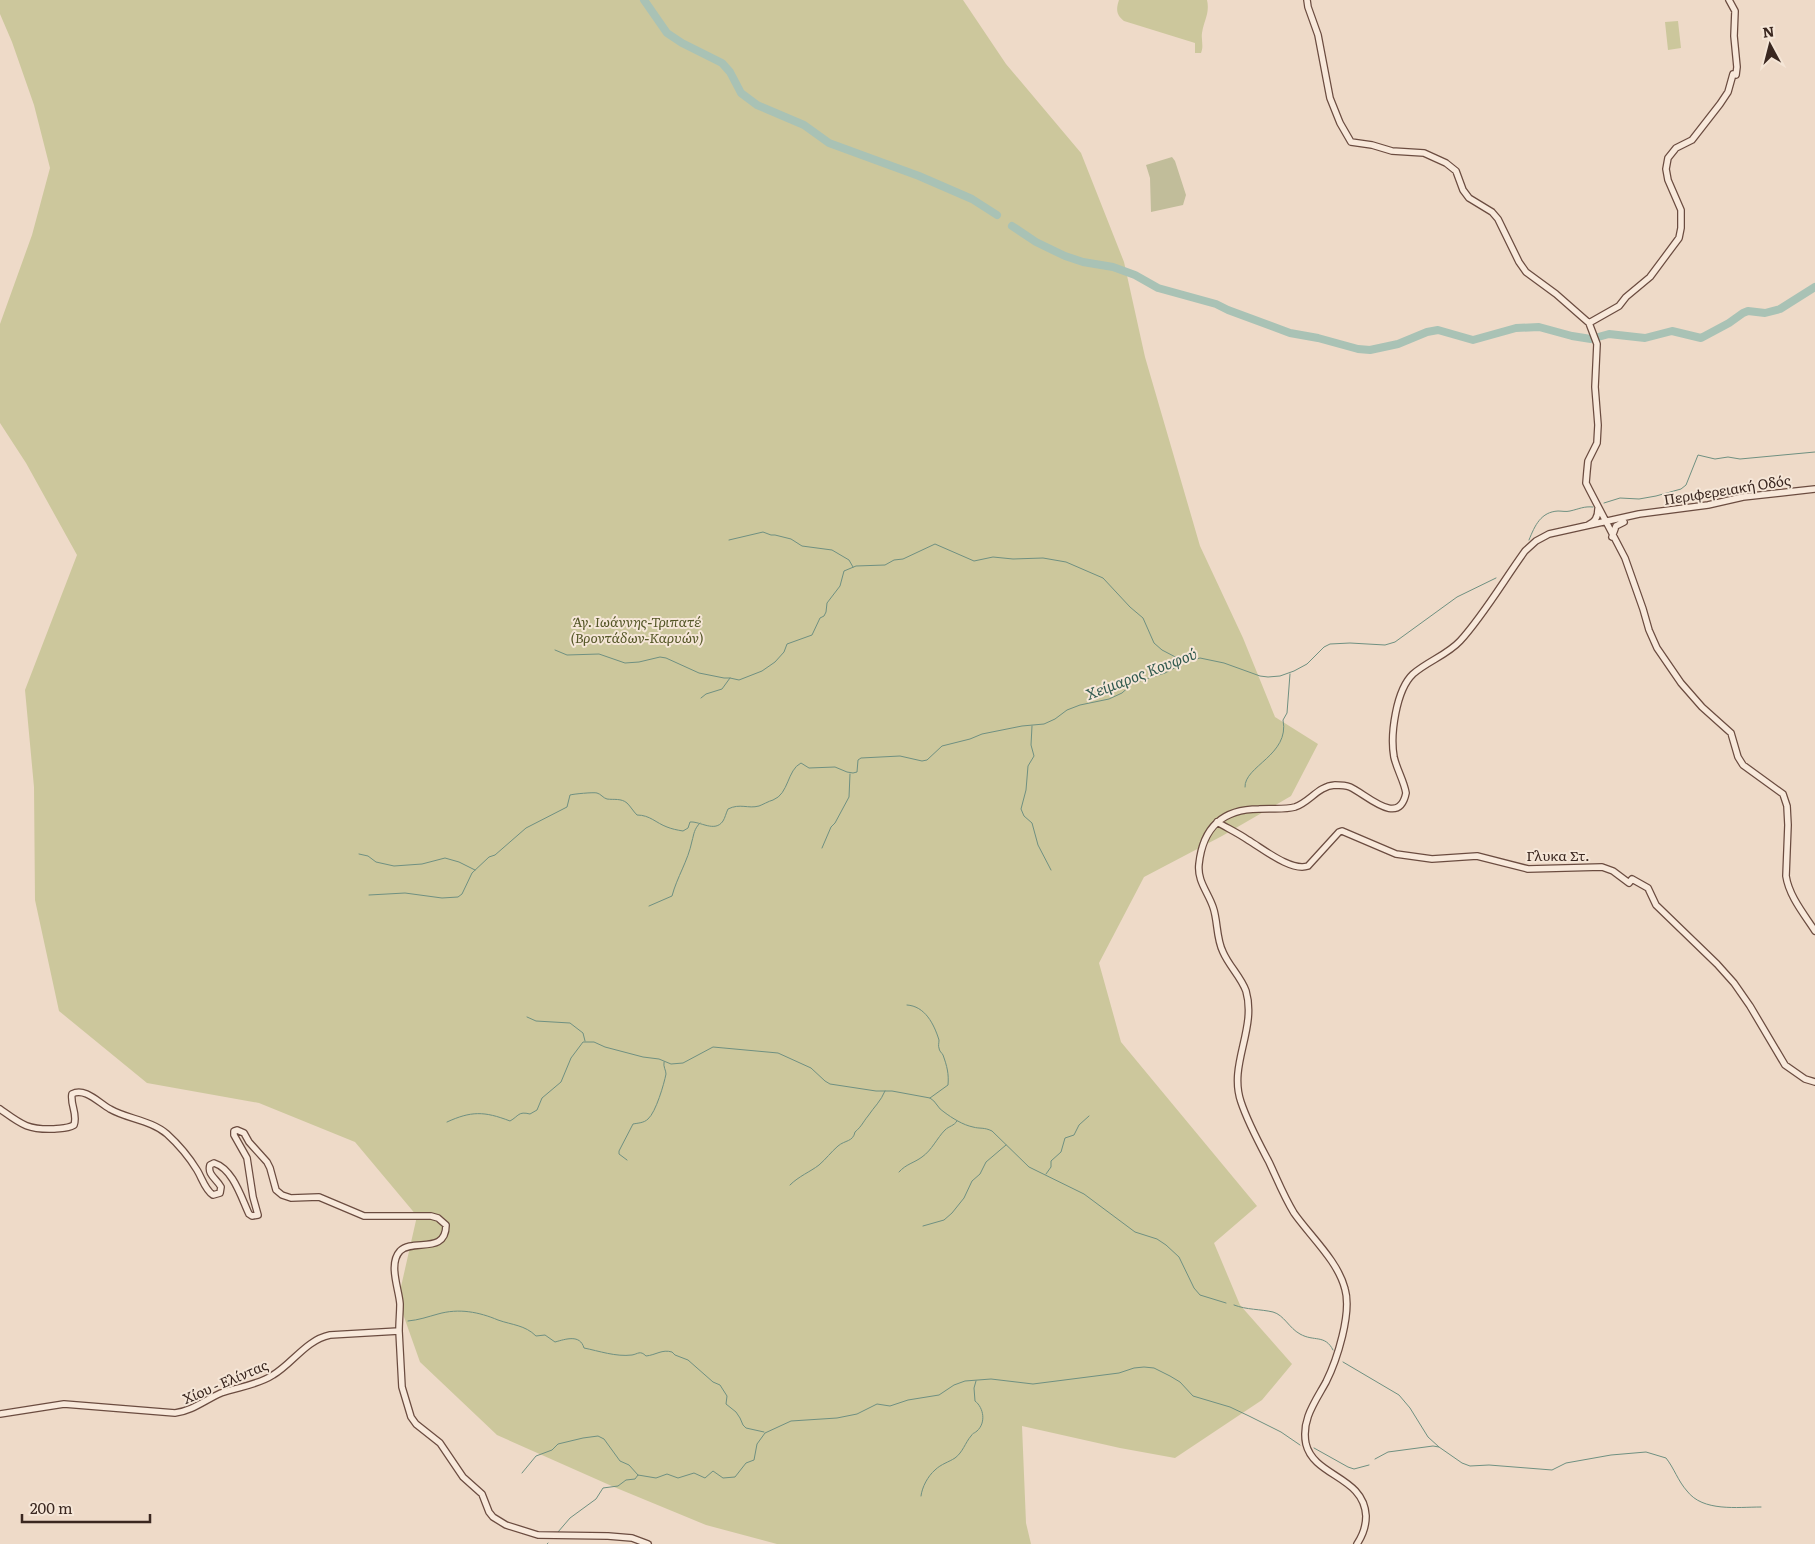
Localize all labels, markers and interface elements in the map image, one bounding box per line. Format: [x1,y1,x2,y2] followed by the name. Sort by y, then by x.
[1745,20,1795,70] north arrow
[1761,20,1776,42] text: N
[1662,469,1792,509] street label: Περιφερειακή Οδός
[570,611,704,647] park label: Άγ. Ιωάννης-Τριπατέ (Βροντάδων-Καρυών)
[1082,641,1200,705] water label: Χείμαρος Κουφού
[1526,845,1590,865] street label: Γλυκα Στ.
[179,1354,271,1408] street label: Χίου - Ελίντας
[22,1492,150,1524] scale bar
[30,1496,73,1519] text: 200 m

